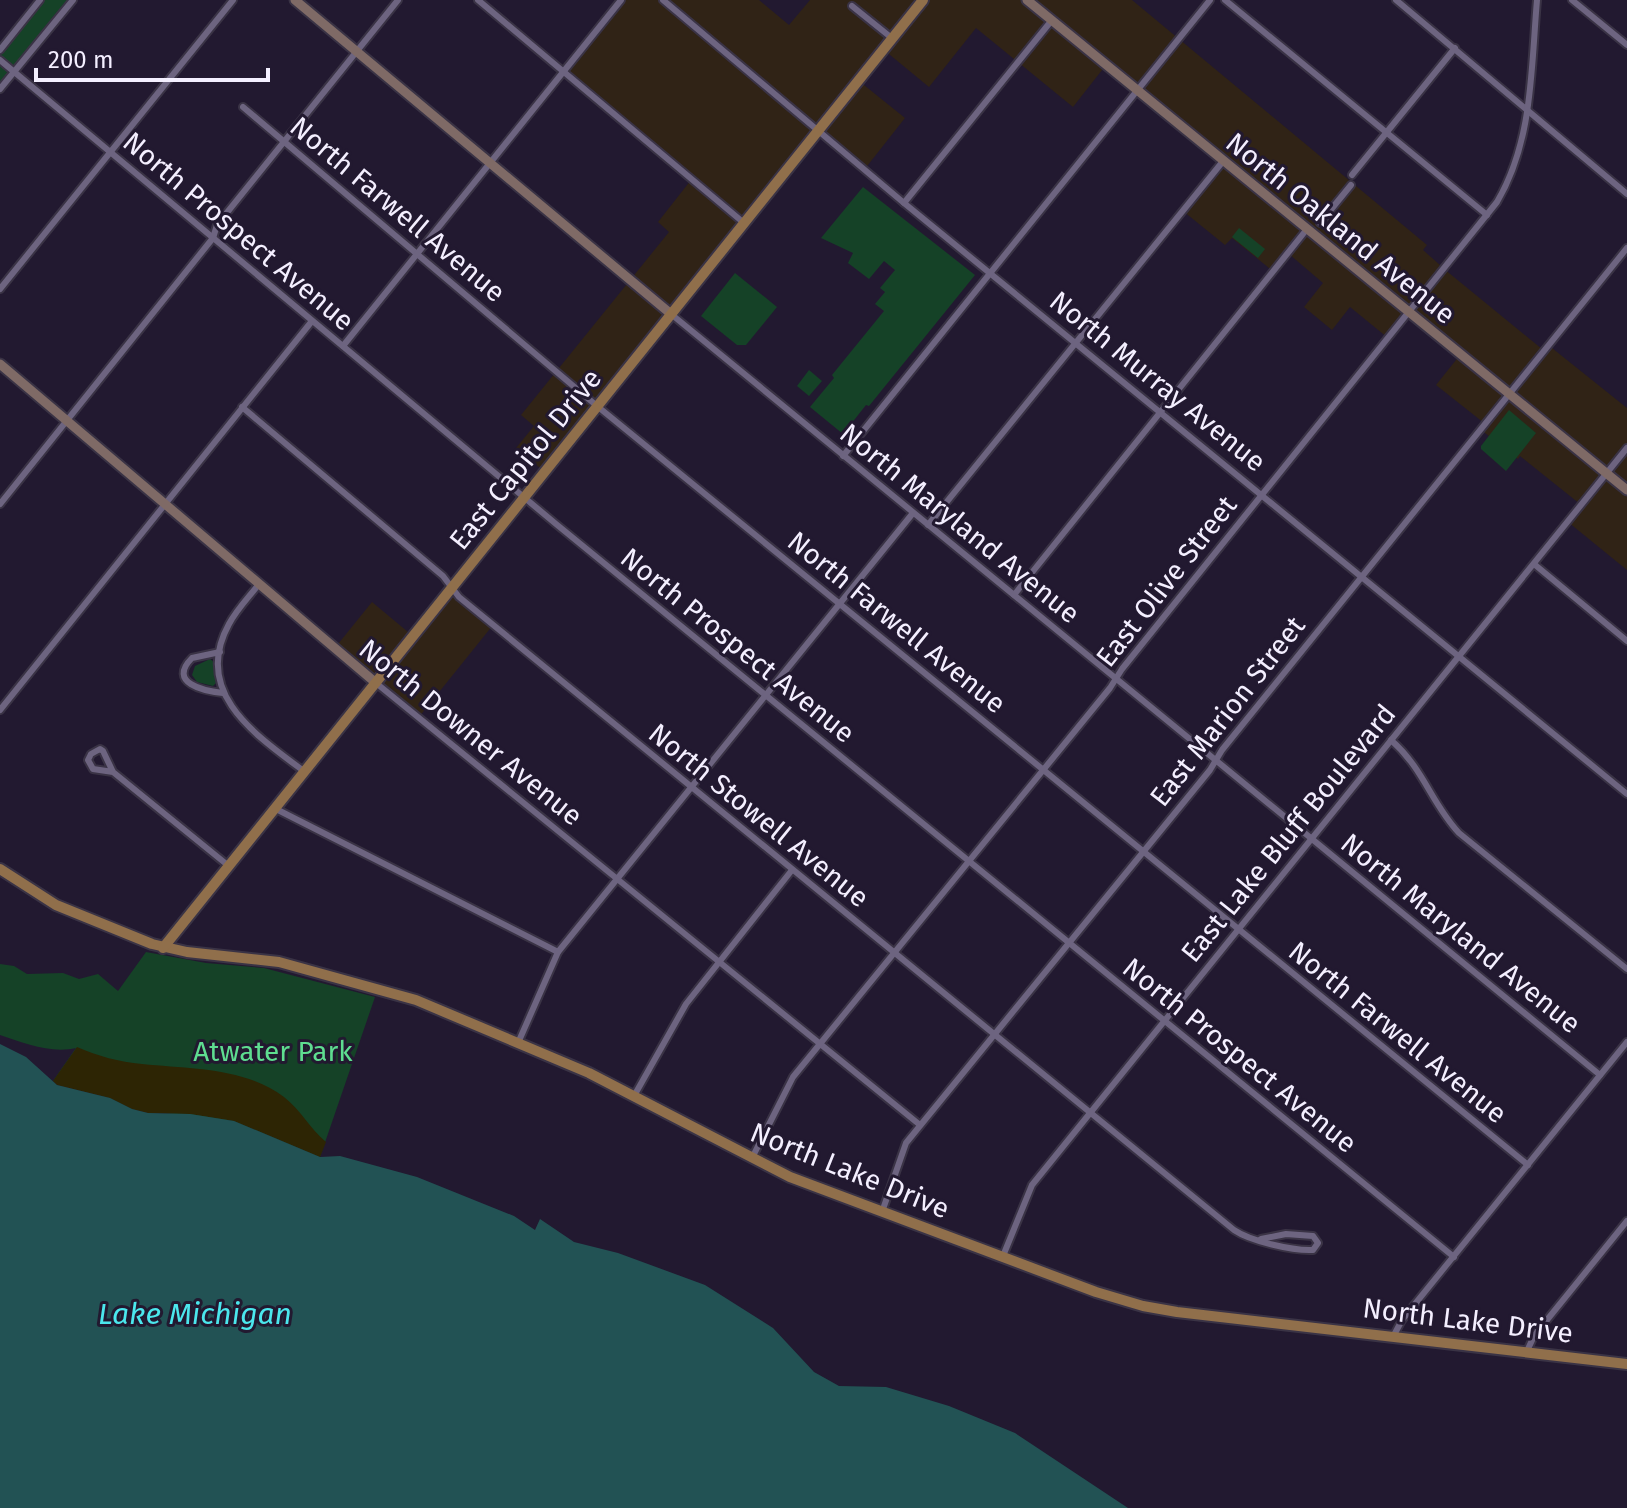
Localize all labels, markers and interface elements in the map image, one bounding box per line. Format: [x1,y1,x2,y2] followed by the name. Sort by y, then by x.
[36,32,268,82] scale bar
[48,46,114,74] text: 200 m
[283,110,512,309] street label: North Farwell Avenue
[117,125,361,338] street label: North Prospect Avenue
[1219,126,1462,331] street label: North Oakland Avenue
[1043,284,1272,479] street label: North Murray Avenue
[442,362,608,556] street label: East Capitol Drive
[833,417,1086,630] street label: North Maryland Avenue
[1089,489,1244,673] street label: East Olive Street
[781,524,1012,720] street label: North Farwell Avenue
[614,541,861,750] street label: North Prospect Avenue
[1143,609,1312,813] street label: East Marion Street
[352,632,589,833] street label: North Downer Avenue
[1174,698,1402,969] street label: East Lake Bluff Boulevard
[642,716,875,914] street label: North Stowell Avenue
[1334,827,1587,1040] street label: North Maryland Avenue
[1282,934,1513,1130] street label: North Farwell Avenue
[1116,951,1363,1160] street label: North Prospect Avenue
[193,1035,353,1068] park label: Atwater Park
[746,1116,954,1225] street label: North Lake Drive
[1361,1291,1575,1350] street label: North Lake Drive
[98,1296,292,1332] water label: Lake Michigan

